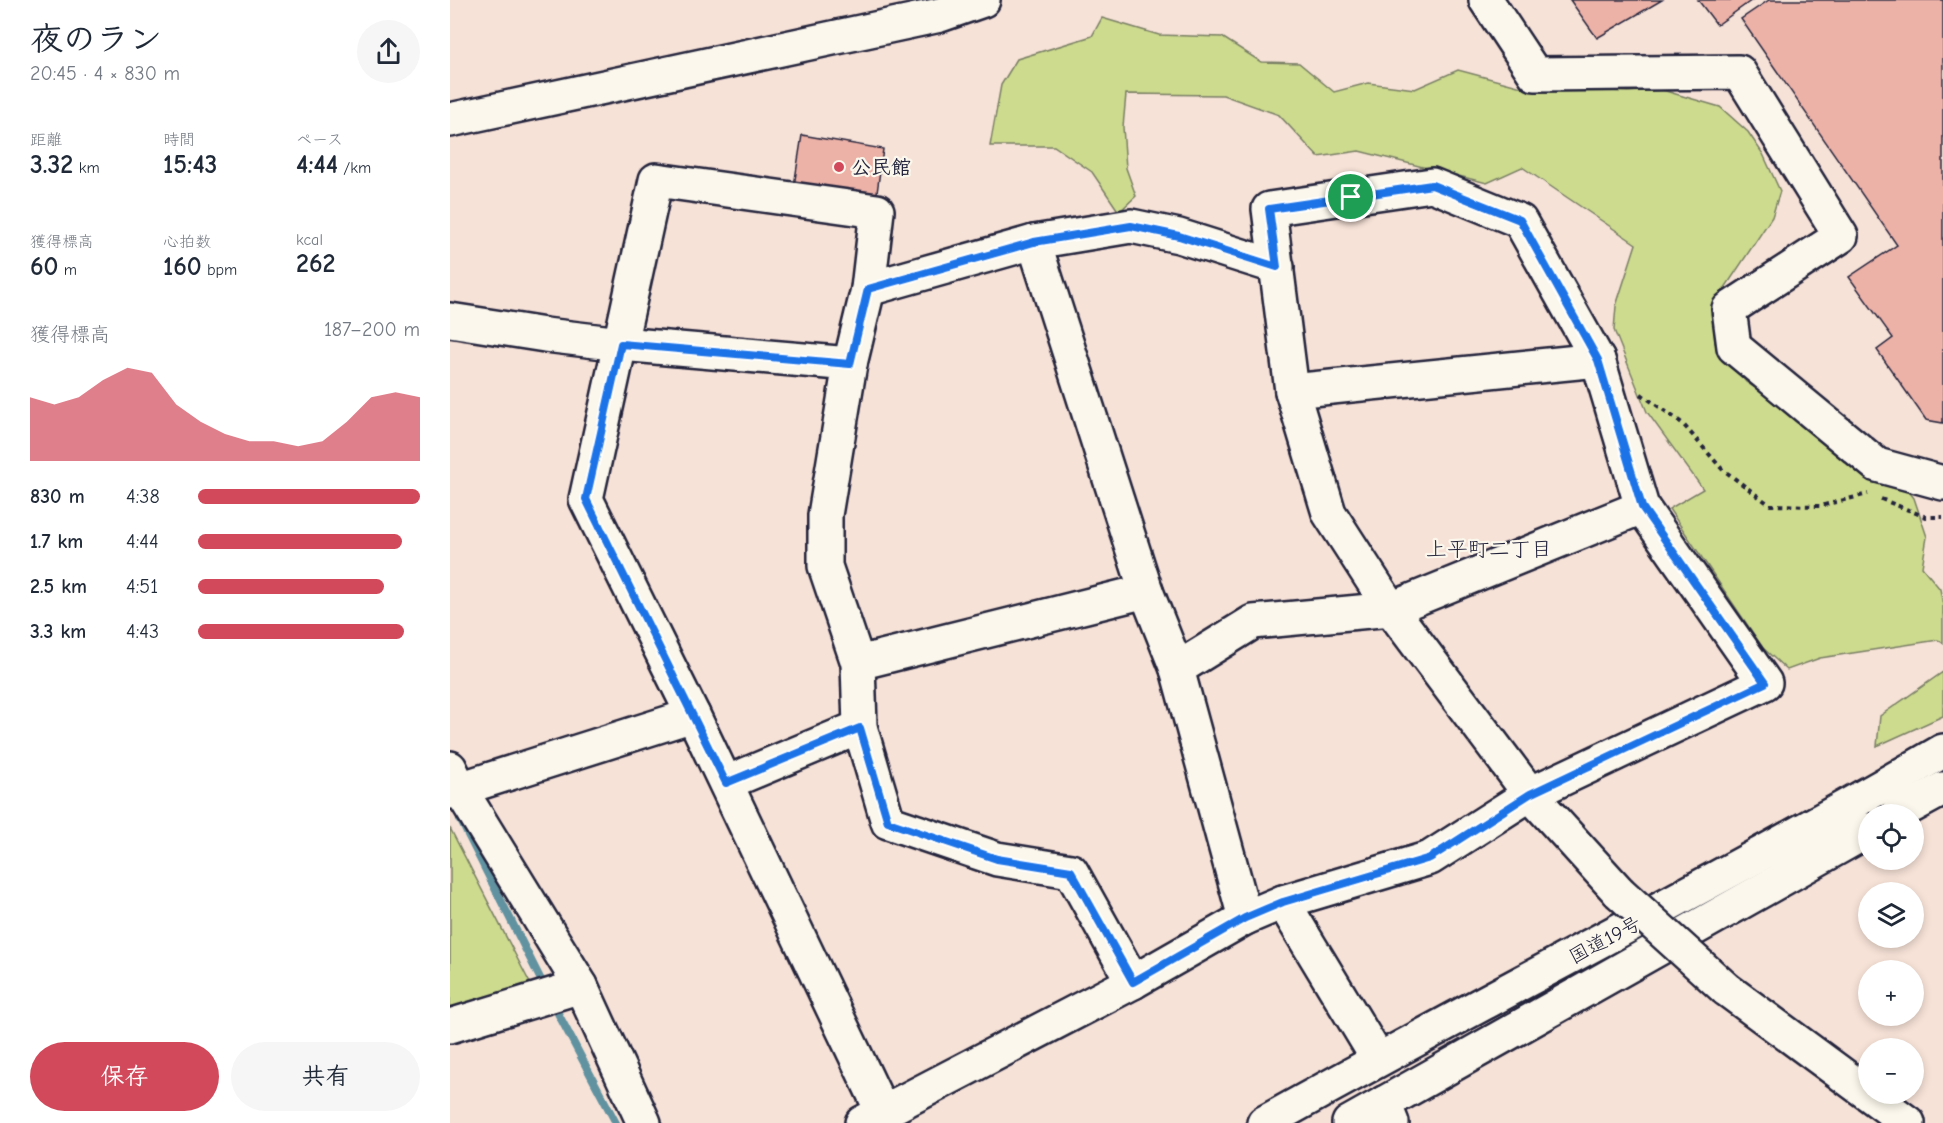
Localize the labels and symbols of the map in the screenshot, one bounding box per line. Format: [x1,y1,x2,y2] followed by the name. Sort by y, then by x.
[851,156,911,179] place label: 公民館
[832,160,846,174] marker: 公民館
[1325,171,1376,222] pin
[1426,537,1552,561] district label: 上平町二丁目
[1565,911,1645,969] street label: 国道19号

